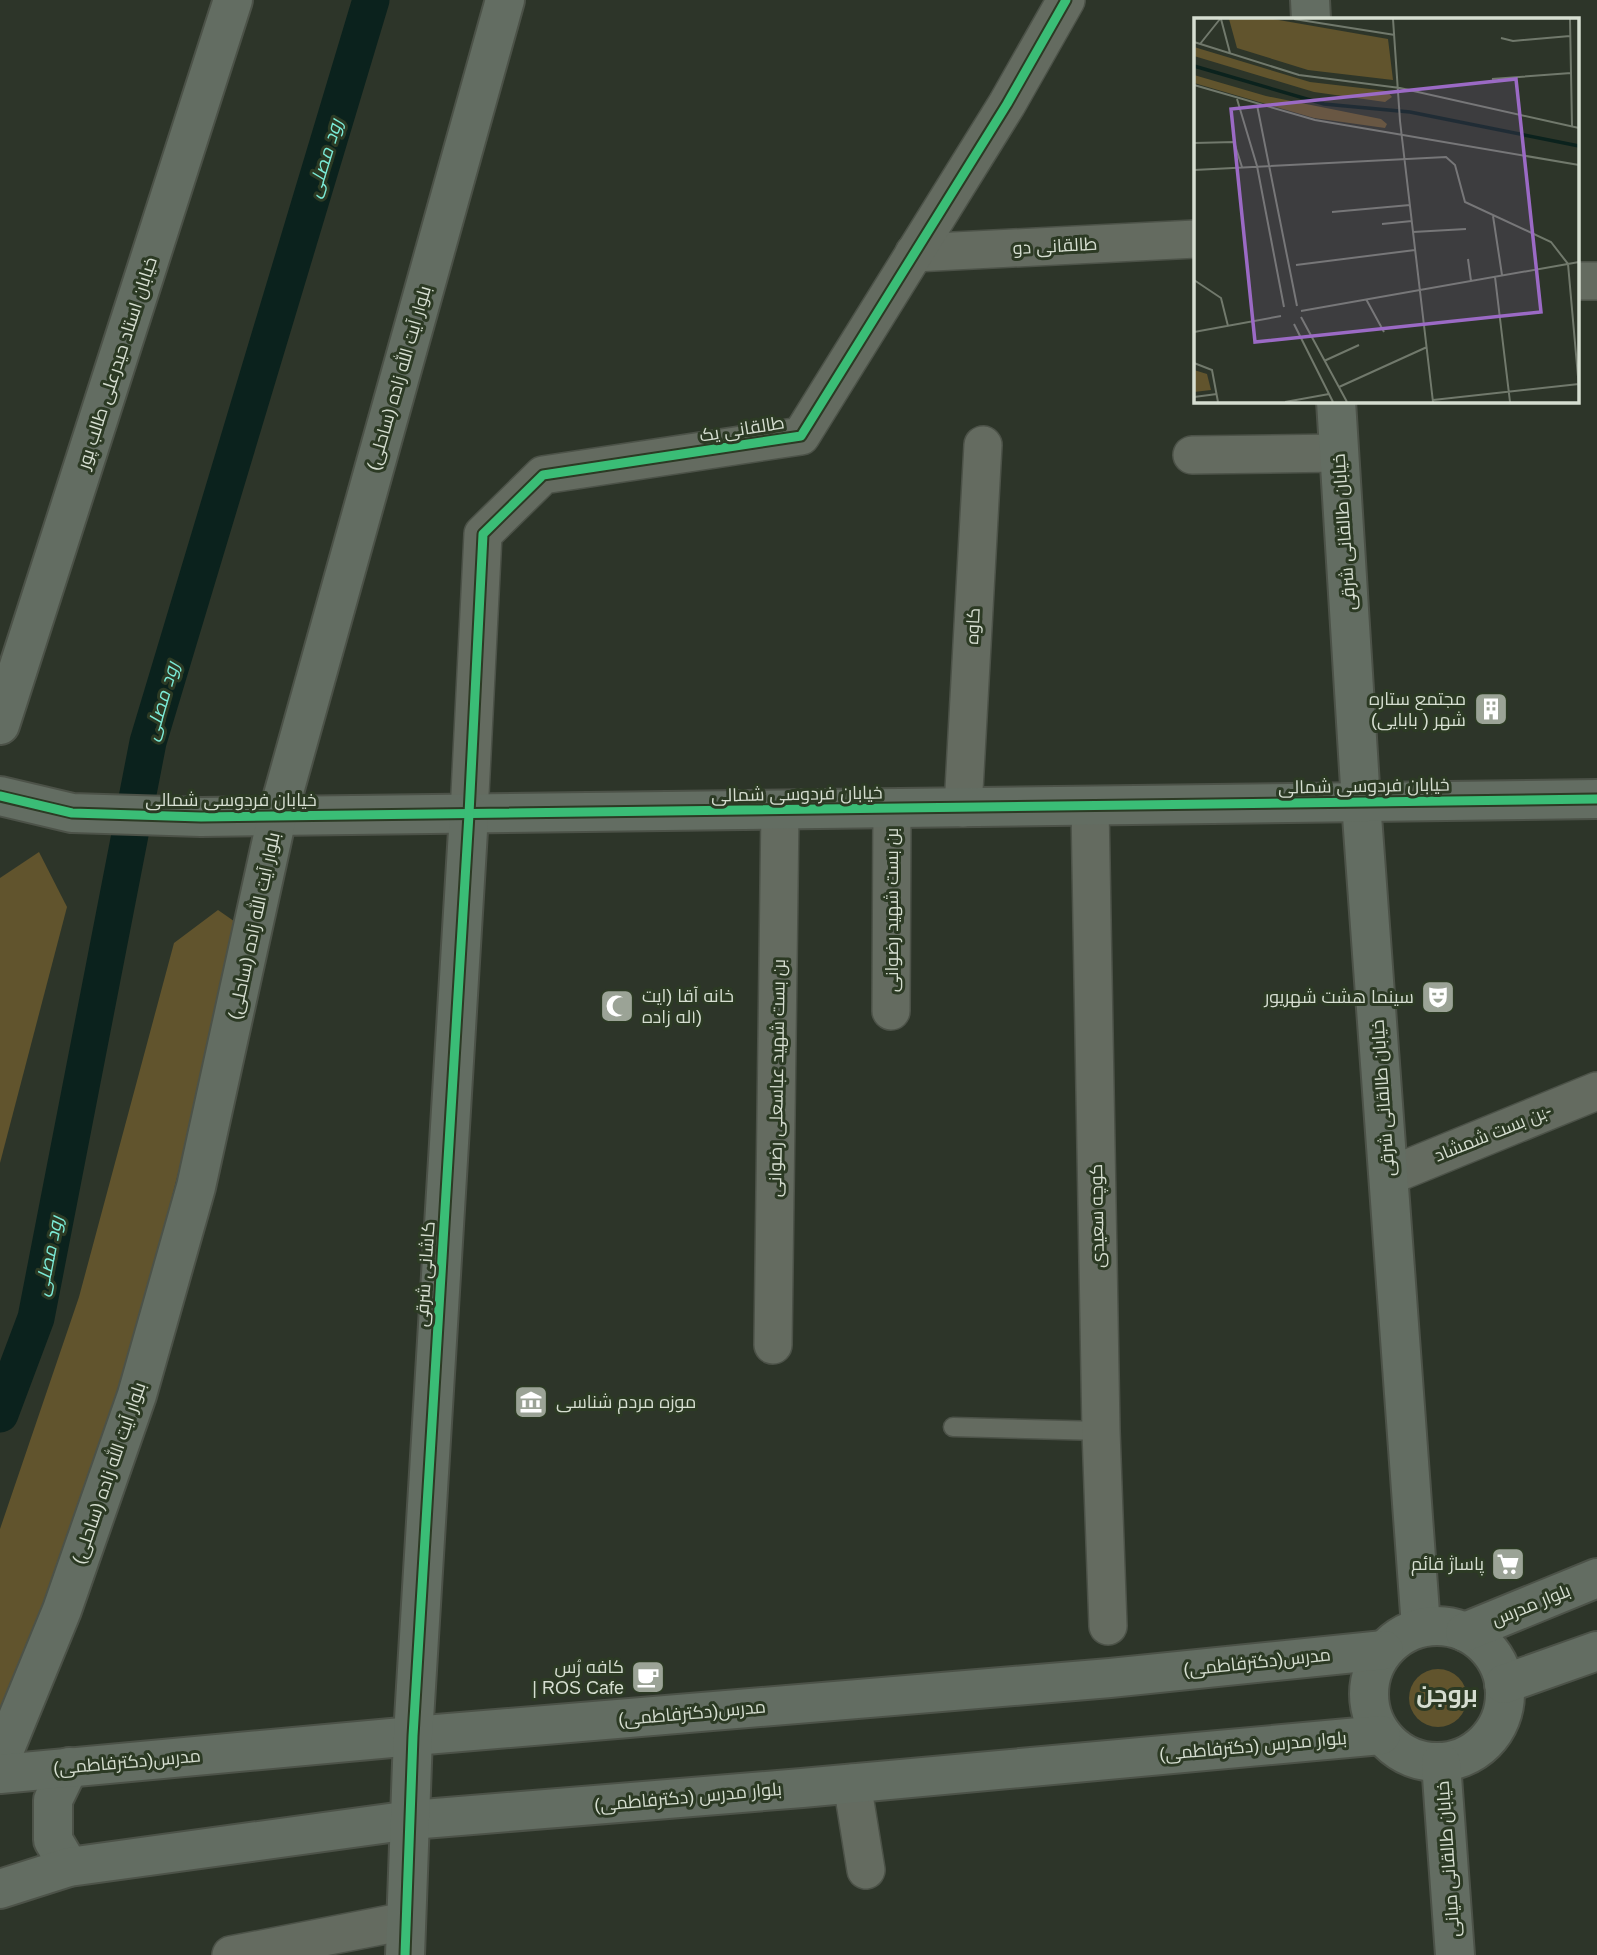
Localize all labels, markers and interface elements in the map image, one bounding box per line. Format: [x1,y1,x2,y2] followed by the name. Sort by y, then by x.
[1194,18,1580,402] inset map
[303,115,348,200] water label: رود مصلی
[1012,234,1098,259] street label: طالقانی دو
[73,254,163,473] street label: خیابان استاد حیدرعلی طالب پور
[361,283,436,473] street label: بلوار آیت الله زاده (ساحلی)
[698,412,786,447] street label: طالقانی یک
[1329,453,1360,611] street label: خیابان طالقانی شرقی
[962,607,985,645] street label: کاوه
[140,657,184,743] water label: رود مصلی
[1369,689,1466,731] place label: مجتمع ستاره شهر ( بابایی)
[1472,690,1510,728] building icon: مجتمع ستاره شهر ( بابایی)
[1278,775,1450,798] street label: خیابان فردوسی شمالی
[711,783,883,806] street label: خیابان فردوسی شمالی
[145,790,317,811] street label: خیابان فردوسی شمالی
[882,828,903,992] street label: بن بست شهید رضوانی
[222,830,285,1022] street label: بلوار آیت الله زاده (ساحلی)
[765,959,790,1197] street label: بن بست شهید عباسعلی رضوانی
[1419,978,1457,1016] theatre icon: سینما هشت شهریور
[642,986,734,1028] place label: خانه آقا (ایت اله زاده)
[598,987,636,1025] mosque icon: خانه آقا (ایت اله زاده)
[1263,987,1414,1008] place label: سینما هشت شهریور
[1368,1019,1399,1177] street label: خیابان طالقانی شرقی
[1431,1100,1555,1167] street label: بن بست شمشاد-
[1086,1164,1110,1268] street label: کوچه سعیدی
[30,1212,68,1298] water label: رود مصلی
[411,1221,440,1327] street label: کاشانی شرقی
[67,1379,150,1567] street label: بلوار آیت الله زاده (ساحلی)
[512,1383,550,1421] museum icon: موزه مردم شناسی
[556,1392,696,1414] place label: موزه مردم شناسی
[1489,1545,1527,1583] supermarket icon: پاساژ قائم
[1411,1554,1484,1576] place label: پاساژ قائم
[1489,1580,1574,1631] street label: بلوار مدرس
[1182,1644,1332,1681] street label: مدرس(دکترفاطمی)
[532,1657,624,1698] place label: کافه رُس | ROS Cafe
[629,1658,667,1696] cafe icon: کافه رُس | ROS Cafe
[1416,1680,1478,1708] district label: بروجن
[617,1697,767,1730] street label: مدرس(دکترفاطمی)
[1158,1728,1348,1765] street label: بلوار مدرس (دکترفاطمی)
[52,1746,202,1779] street label: مدرس(دکترفاطمی)
[593,1779,783,1816] street label: بلوار مدرس (دکترفاطمی)
[1433,1780,1464,1938] street label: خیابان طالقانی میانی

